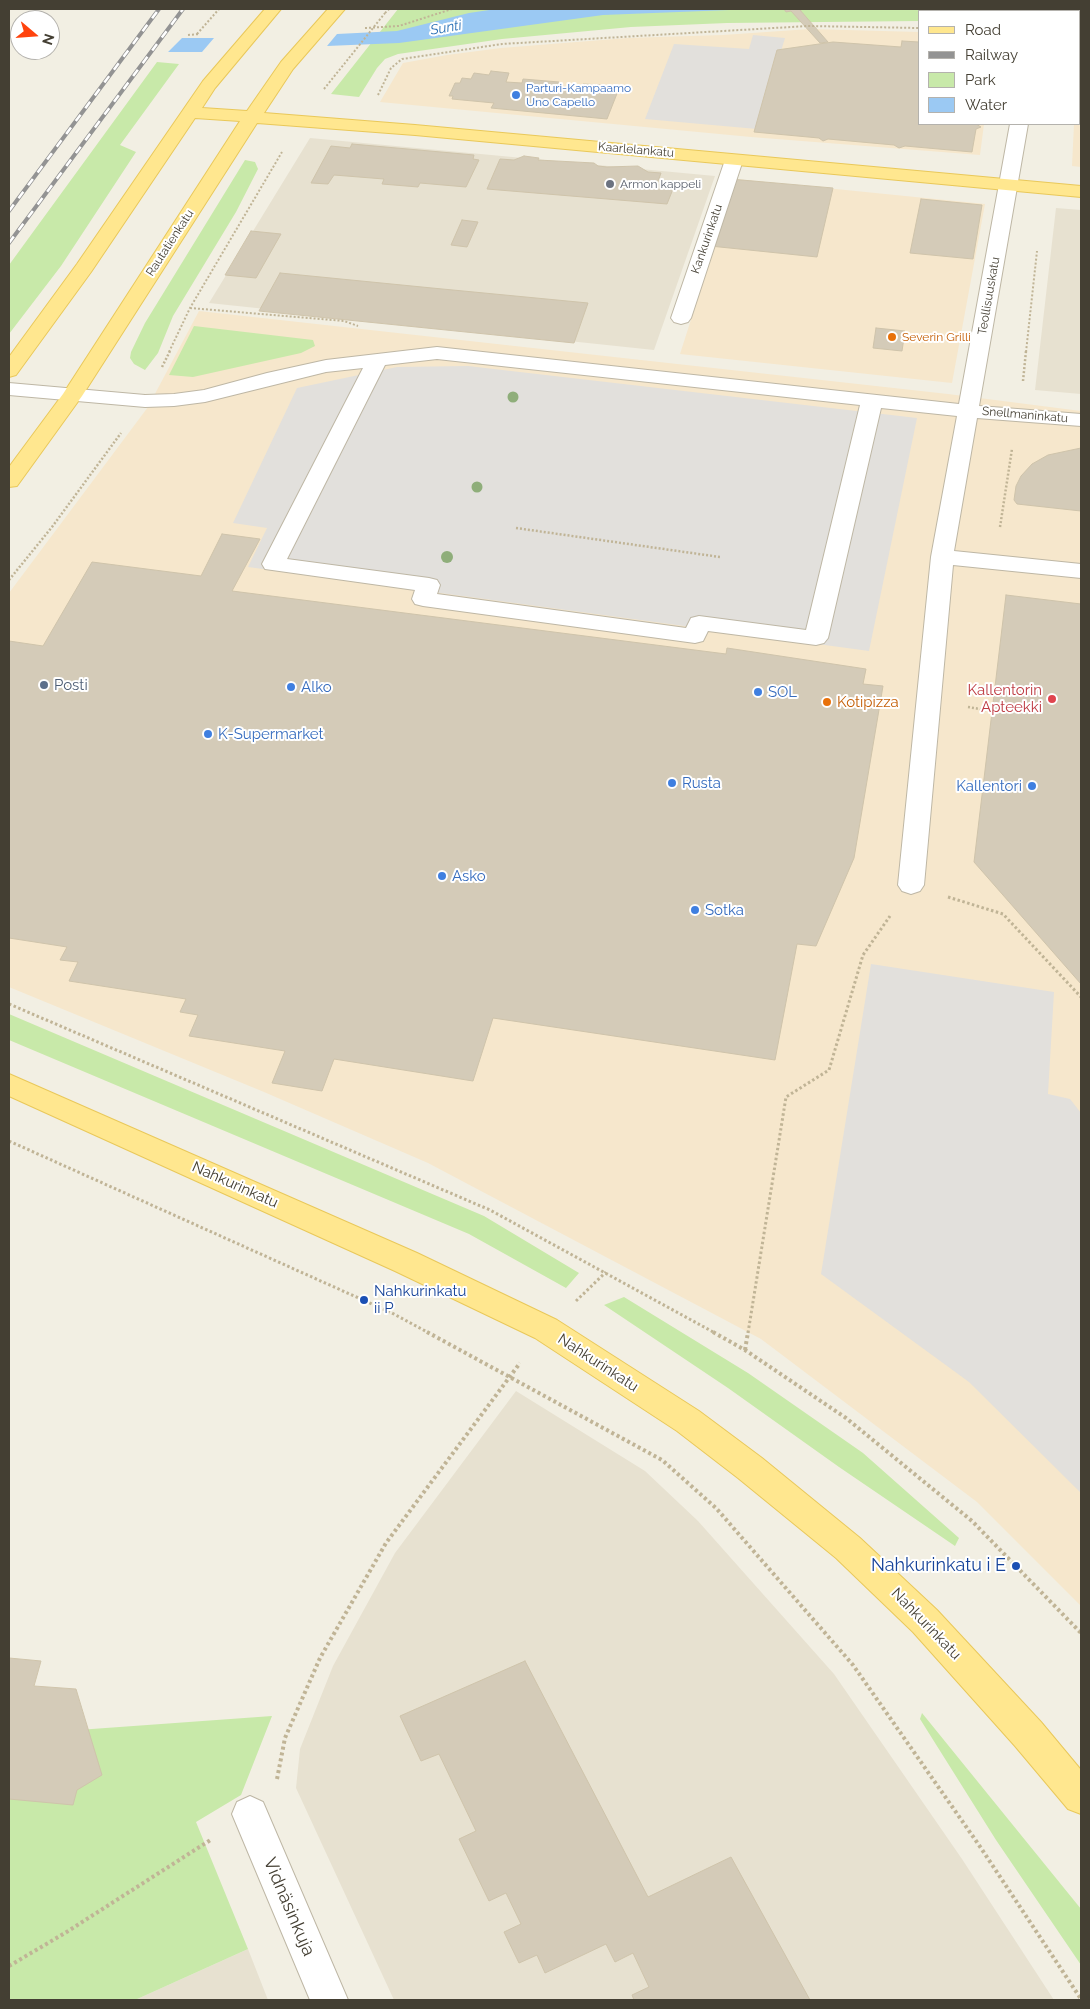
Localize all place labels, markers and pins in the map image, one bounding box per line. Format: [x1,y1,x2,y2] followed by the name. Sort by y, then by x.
[526,81,631,109] place label: Parturi-Kampaamo Uno Capello
[510,89,522,101] marker: Parturi-Kampaamo Uno Capello
[620,177,701,191] place label: Armon kappeli
[604,178,616,190] marker: Armon kappeli
[902,330,971,344] place label: Severin Grilli
[886,331,898,343] marker: Severin Grilli
[54,676,88,694] place label: Posti
[301,678,332,696] place label: Alko
[38,679,50,691] marker: Posti
[285,681,297,693] marker: Alko
[967,681,1042,716] place label: Kallentorin Apteekki
[768,683,797,701] place label: SOL
[752,686,764,698] marker: SOL
[837,693,899,711] place label: Kotipizza
[1046,693,1058,705] marker: Kallentorin Apteekki
[821,696,833,708] marker: Kotipizza
[218,725,324,743] place label: K-Supermarket
[202,728,214,740] marker: K-Supermarket
[682,774,721,792] place label: Rusta
[666,777,678,789] marker: Rusta
[956,777,1022,795] place label: Kallentori
[1026,780,1038,792] marker: Kallentori
[452,867,486,885] place label: Asko
[436,870,448,882] marker: Asko
[705,901,744,919] place label: Sotka
[689,904,701,916] marker: Sotka
[374,1282,467,1317] place label: Nahkurinkatu ii P
[358,1294,370,1306] marker: Nahkurinkatu ii P
[871,1555,1006,1577] place label: Nahkurinkatu i E
[1010,1560,1022,1572] marker: Nahkurinkatu i E

